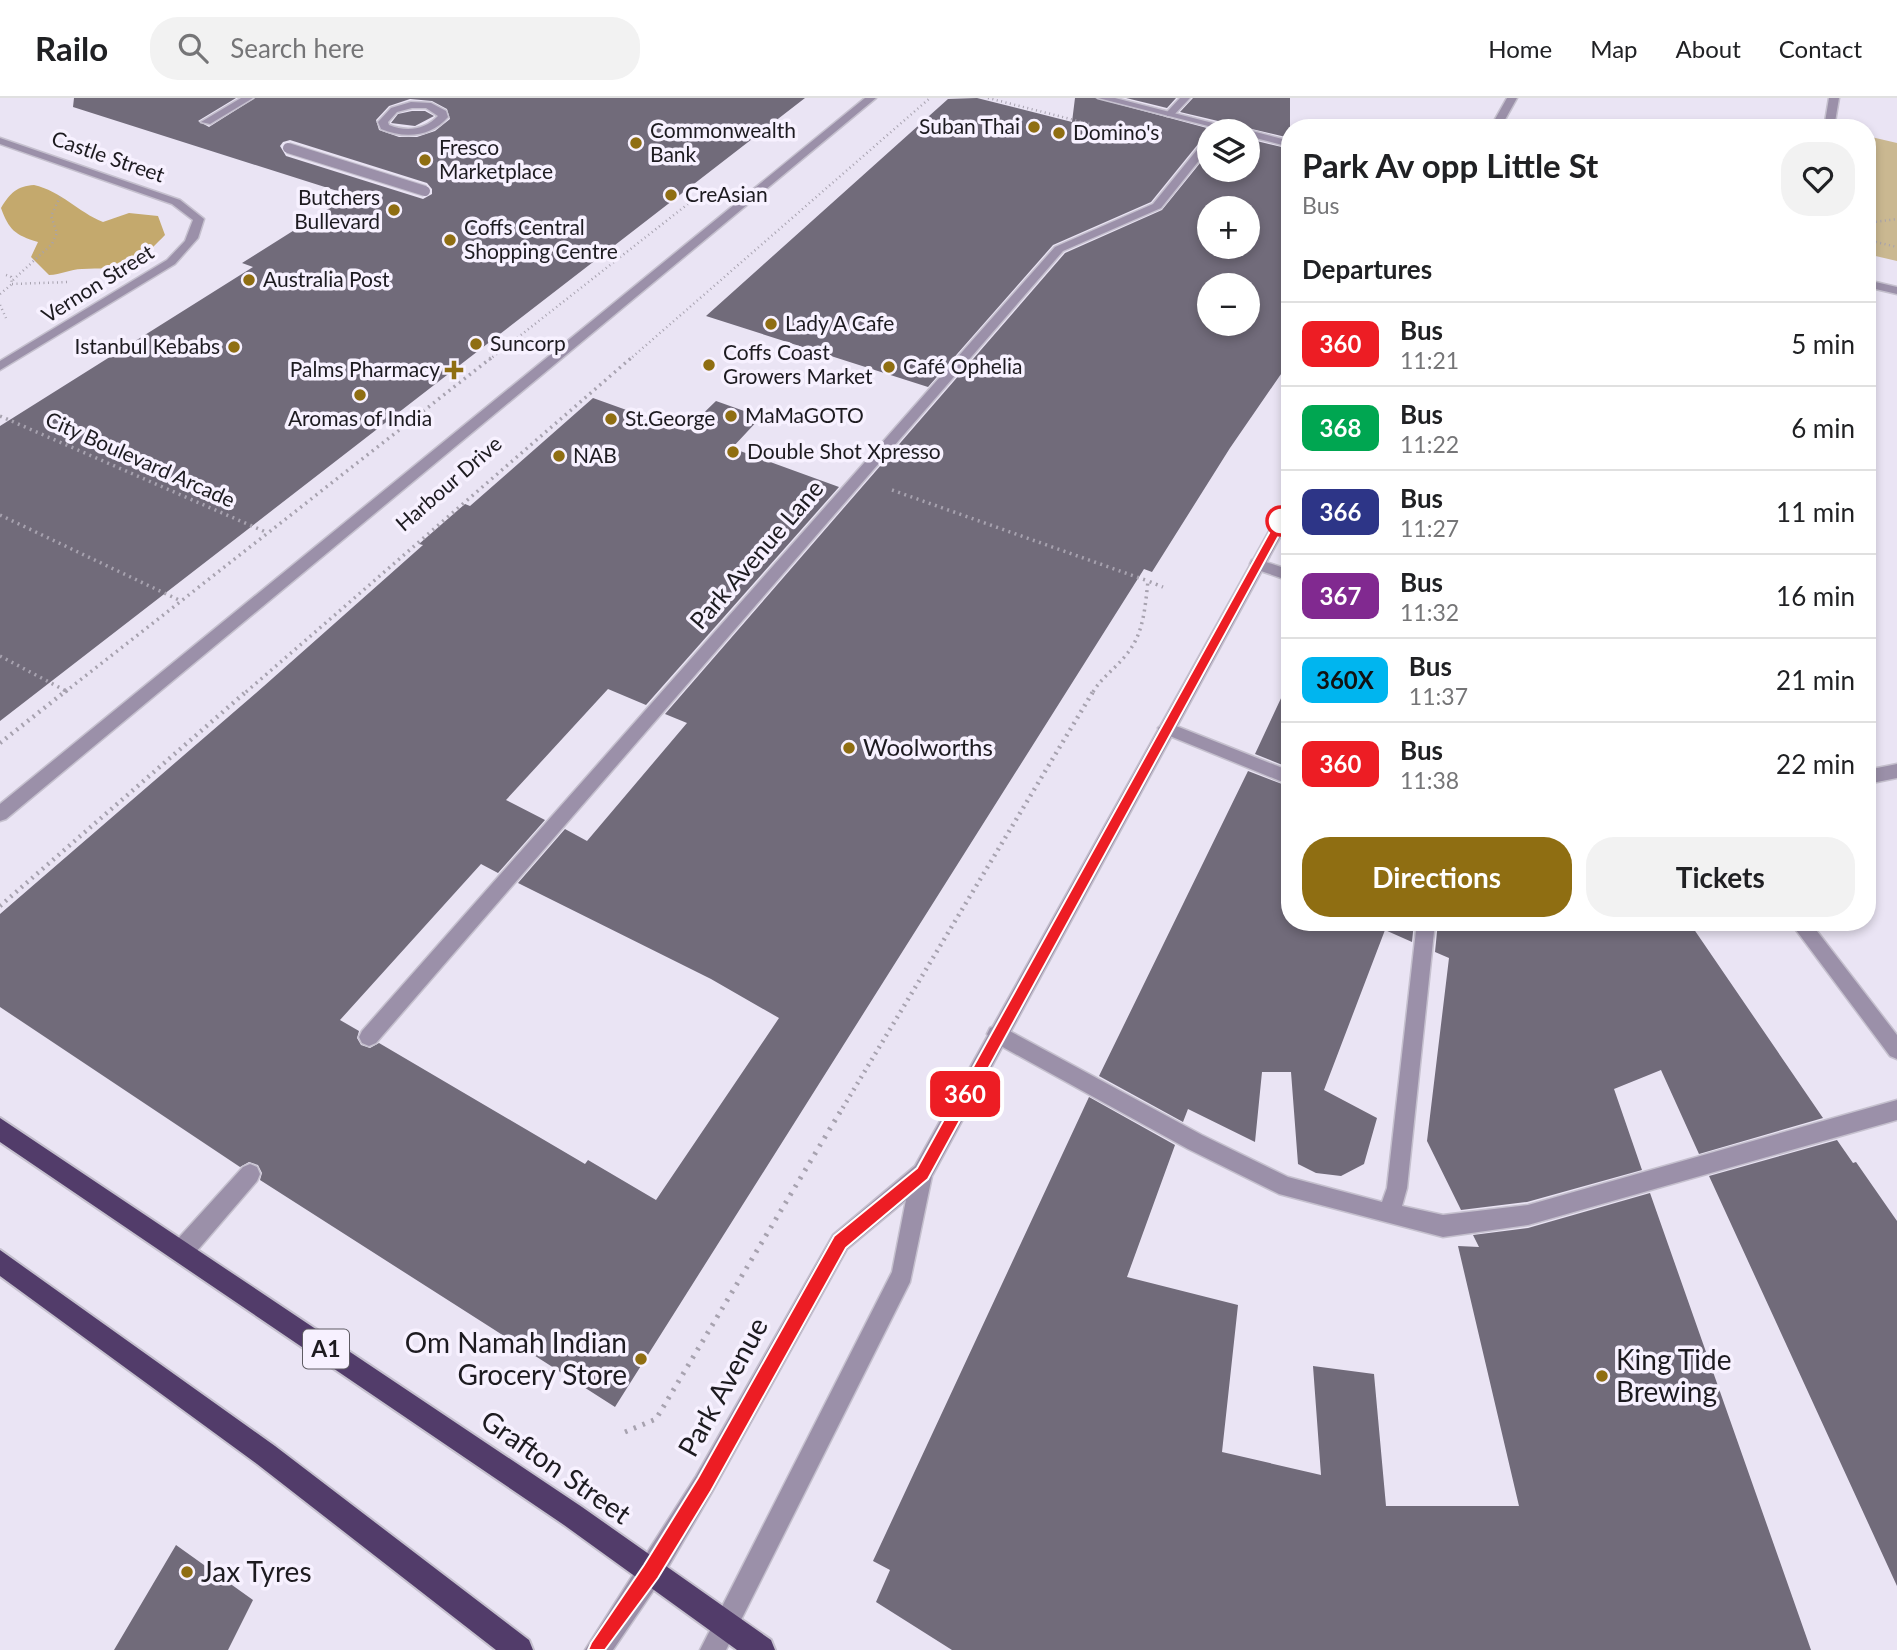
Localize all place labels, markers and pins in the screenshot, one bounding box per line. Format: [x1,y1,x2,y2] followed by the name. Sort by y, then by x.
[919,113,1020,138] place label: Suban Thai
[650,117,796,166] place label: Commonwealth Bank
[1026,119,1042,135] marker: Suban Thai
[1073,119,1159,144] place label: Domino's
[1051,125,1067,141] marker: Domino's
[439,134,553,183] place label: Fresco Marketplace
[628,135,644,151] marker: Commonwealth Bank
[417,152,433,168] marker: Fresco Marketplace
[685,181,768,206] place label: CreAsian
[294,184,380,233] place label: Butchers Bullevard
[663,187,679,203] marker: CreAsian
[386,202,402,218] marker: Butchers Bullevard
[464,214,618,263] place label: Coffs Central Shopping Centre
[442,232,458,248] marker: Coffs Central Shopping Centre
[263,266,390,291] place label: Australia Post
[241,272,257,288] marker: Australia Post
[785,310,894,335] place label: Lady A Cafe
[763,316,779,332] marker: Lady A Cafe
[490,330,566,355] place label: Suncorp
[75,333,220,358] place label: Istanbul Kebabs
[468,336,484,352] marker: Suncorp
[226,339,242,355] marker: Istanbul Kebabs
[723,339,873,388] place label: Coffs Coast Growers Market
[903,353,1022,378] place label: Café Ophelia
[290,356,440,381] place label: Palms Pharmacy
[701,357,717,373] marker: Coffs Coast Growers Market
[881,359,897,375] marker: Café Ophelia
[446,362,462,378] marker: Palms Pharmacy
[352,387,368,403] marker: Aromas of India
[745,402,864,427] place label: MaMaGOTO
[288,405,432,430] place label: Aromas of India
[625,405,715,430] place label: St.George
[723,408,739,424] marker: MaMaGOTO
[603,411,619,427] marker: St.George
[747,438,941,463] place label: Double Shot Xpresso
[573,442,617,467] place label: NAB
[725,444,741,460] marker: Double Shot Xpresso
[551,448,567,464] marker: NAB
[1266,506,1296,536] unlabelled marker
[863,732,993,761] place label: Woolworths
[841,740,857,756] marker: Woolworths
[405,1325,627,1391] place label: Om Namah Indian Grocery Store
[1616,1342,1731,1408] place label: King Tide Brewing
[633,1351,649,1367] marker: Om Namah Indian Grocery Store
[1594,1368,1610,1384] marker: King Tide Brewing
[201,1554,312,1588] place label: Jax Tyres
[179,1564,195,1580] marker: Jax Tyres

